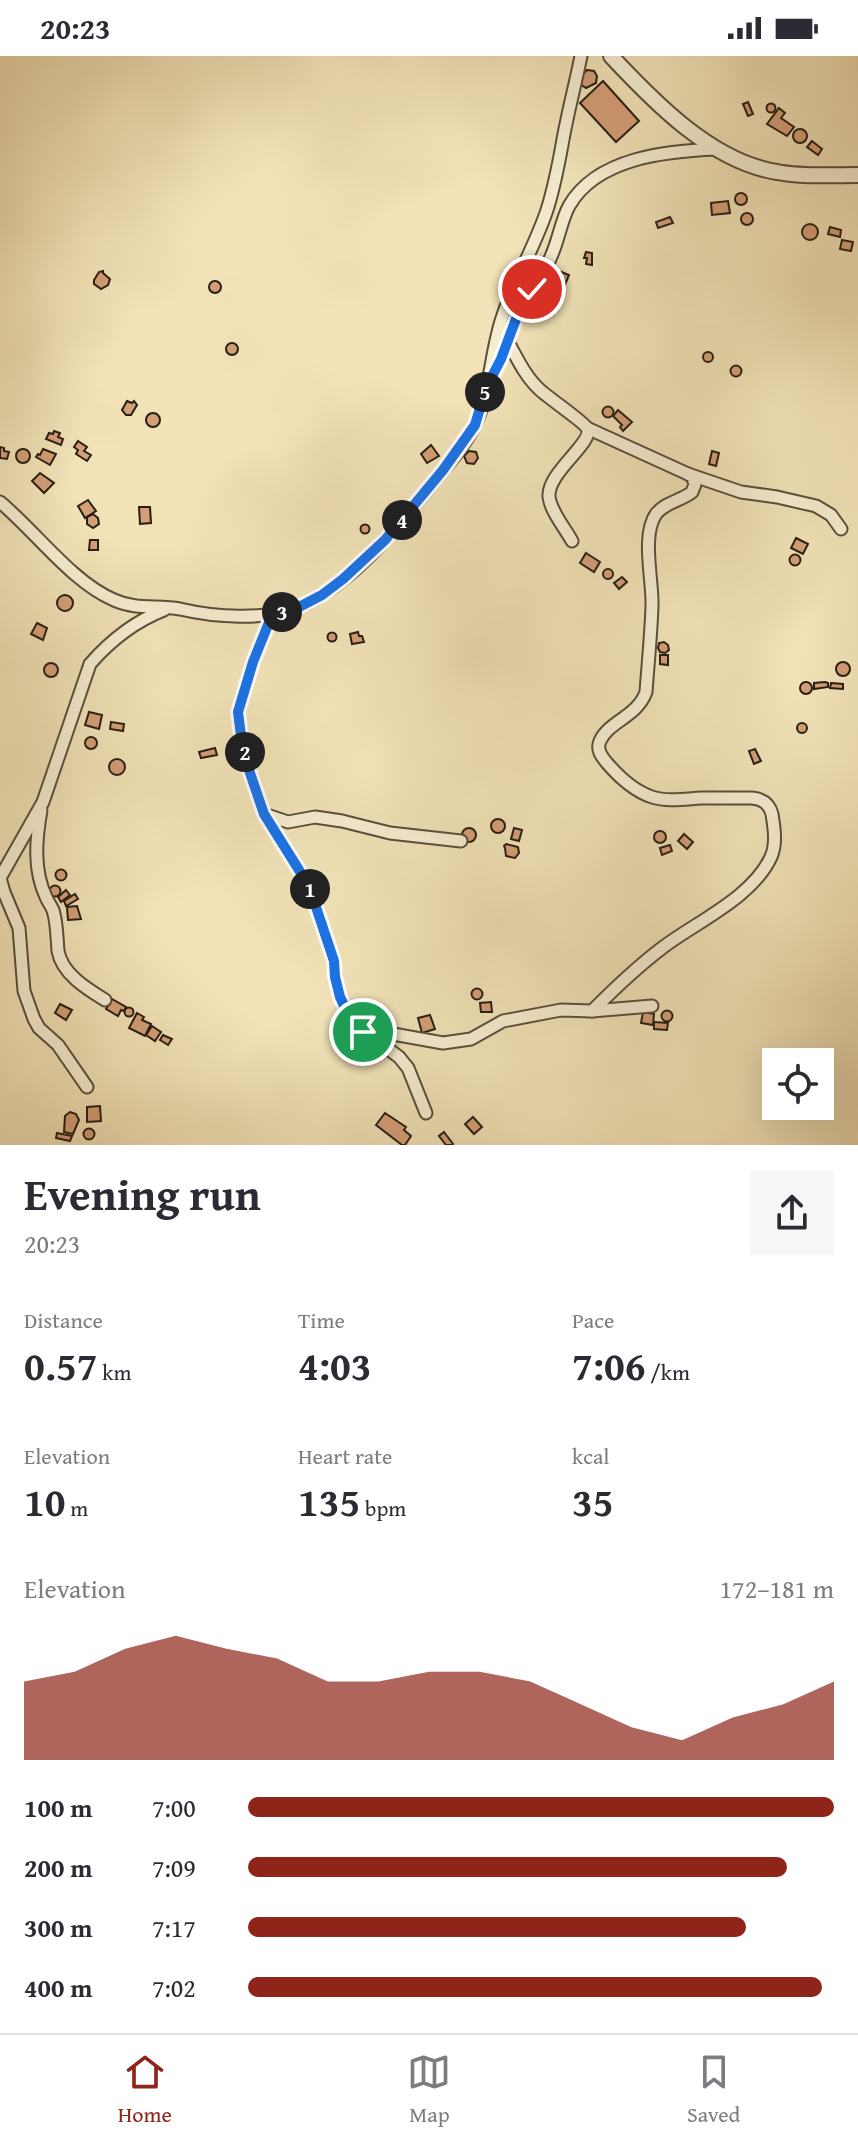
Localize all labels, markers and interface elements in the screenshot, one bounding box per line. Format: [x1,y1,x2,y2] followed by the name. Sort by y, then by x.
[40,6,111,50] text: 20:23
[498,255,566,323] pin
[510,267,554,311] icon: check
[465,372,505,412] pin: 5
[479,376,491,408] text: 5
[382,500,422,540] pin: 4
[396,504,408,536] text: 4
[262,592,302,632] pin: 3
[276,596,288,628] text: 3
[225,732,265,772] pin: 2
[239,736,251,768] text: 2
[290,869,330,909] pin: 1
[304,873,316,905] text: 1
[329,998,397,1066] pin
[341,1010,385,1054] icon: arrive
[762,1048,834,1120] map controls
[762,1048,834,1120] button: locate
[24,1162,261,1226] text: Evening run
[750,1171,834,1255] button: share
[24,1224,80,1263] text: 20:23
[24,1304,103,1336] text: Distance
[298,1304,345,1336] text: Time
[572,1304,614,1336] text: Pace
[24,1336,97,1395] text: 0.57
[298,1336,371,1395] text: 4:03
[572,1336,645,1395] text: 7:06
[97,1356,131,1388] text: km
[645,1356,690,1388] text: /km
[24,1440,110,1472] text: Elevation
[298,1440,392,1472] text: Heart rate
[572,1440,610,1472] text: kcal
[24,1472,65,1531] text: 10
[298,1472,360,1531] text: 135
[572,1472,613,1531] text: 35
[65,1492,88,1524] text: m
[360,1492,406,1524] text: bpm
[24,1569,126,1608] text: Elevation
[720,1569,834,1608] text: 172–181 m
[24,1788,92,1827] text: 100 m
[152,1788,196,1827] text: 7:00
[24,1848,92,1887] text: 200 m
[152,1848,196,1887] text: 7:09
[24,1908,92,1947] text: 300 m
[152,1908,196,1947] text: 7:17
[24,1968,92,2007] text: 400 m
[152,1968,196,2007] text: 7:02
[118,2050,172,2130] tab: Home
[407,2050,451,2130] tab: Map
[687,2050,740,2130] tab: Saved

